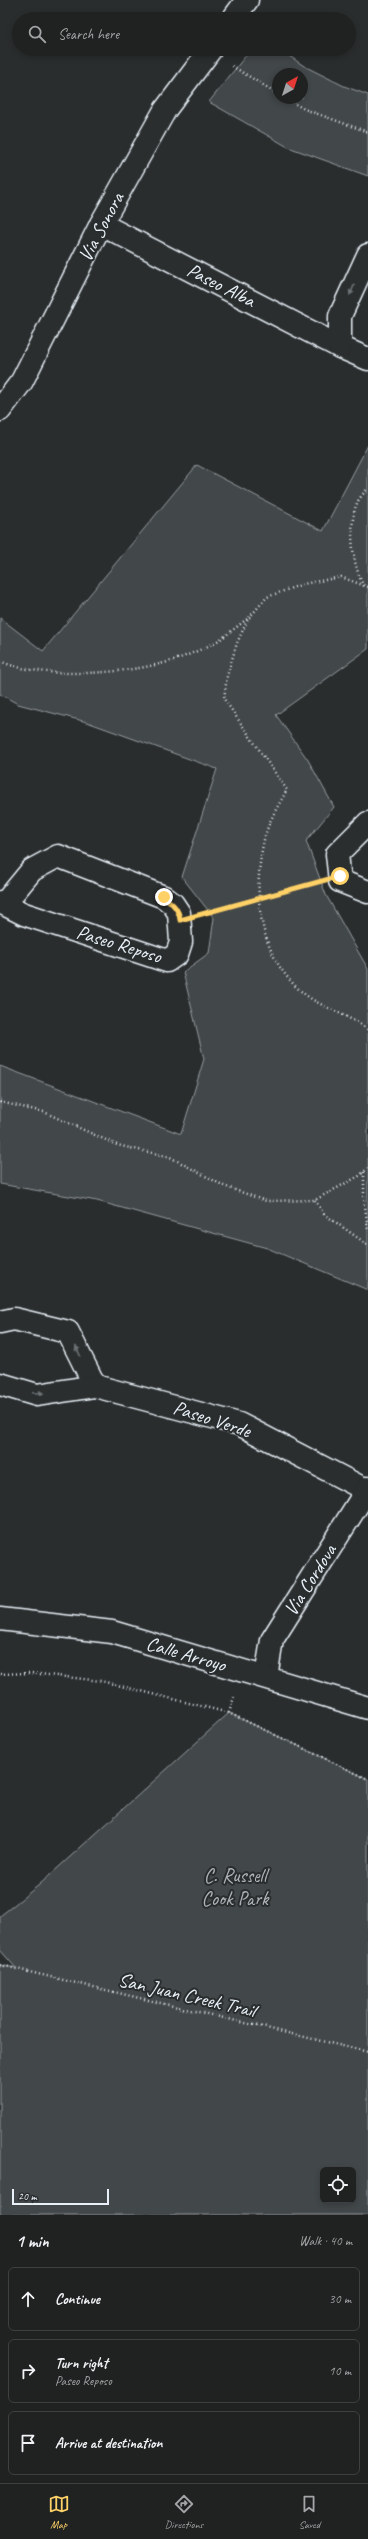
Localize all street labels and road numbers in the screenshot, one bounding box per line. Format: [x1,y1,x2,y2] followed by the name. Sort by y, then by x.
[72,187,130,266] street label: Via Sonora
[183,257,260,313] street label: Paseo Alba
[74,919,165,969] street label: Paseo Reposo
[170,1395,255,1444] street label: Paseo Verde
[278,1538,343,1620] street label: Via Cordova
[143,1631,230,1678] street label: Calle Arroyo
[116,1967,262,2024] street label: San Juan Creek Trail

